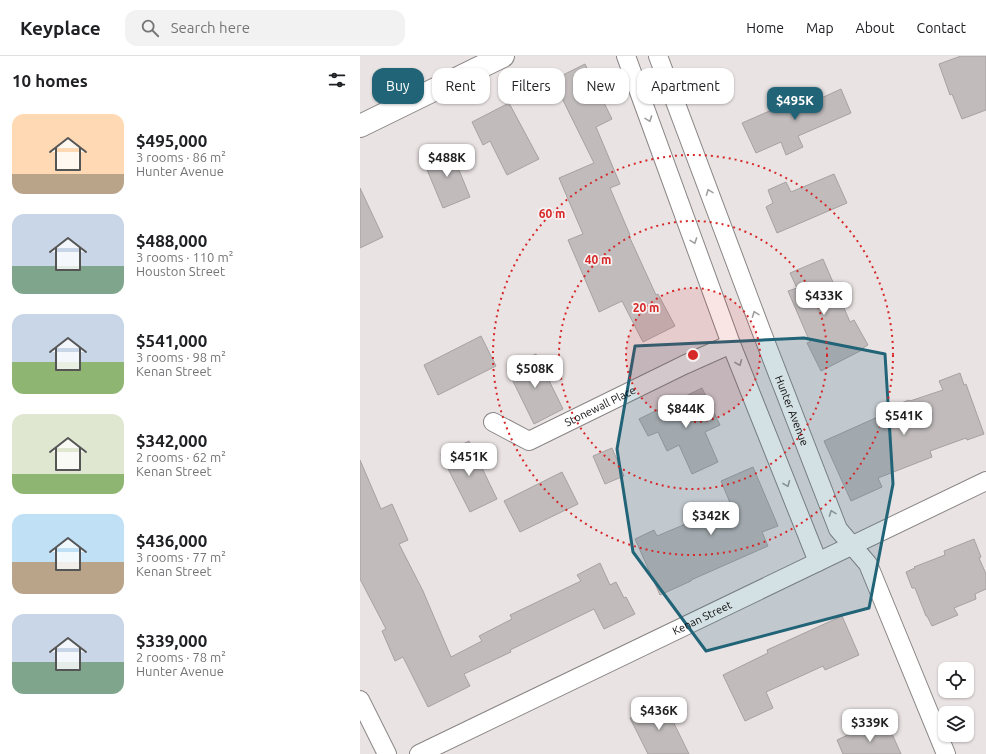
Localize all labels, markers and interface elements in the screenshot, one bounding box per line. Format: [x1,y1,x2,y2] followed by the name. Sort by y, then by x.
[125,10,405,46] search box
[20,17,101,39] text: Keyplace
[139,17,161,39] icon: search
[171,19,250,36] text: Search here
[746,20,784,36] text: Home
[806,20,834,36] text: Map
[856,20,895,36] text: About
[917,20,966,36] text: Contact
[372,68,424,104] chip: Buy
[432,68,490,104] chip: Rent
[498,68,565,104] chip: Filters
[573,68,629,104] chip: New
[637,68,734,104] chip: Apartment
[326,69,348,91] icon: filters
[12,71,88,90] text: 10 homes
[767,87,823,121] pin: $495K
[776,93,814,107] text: $495K
[644,115,652,122] one-way arrow
[44,130,92,178] icon: home
[136,131,207,150] text: $495,000
[419,144,475,178] pin: $488K
[136,150,226,164] text: 3 rooms · 86 m²
[428,150,466,164] text: $488K
[136,164,224,178] text: Hunter Avenue
[705,188,714,195] one-way arrow
[539,207,565,220] text: 60 m
[44,230,92,278] icon: home
[136,231,207,250] text: $488,000
[689,237,697,244] one-way arrow
[136,250,233,264] text: 3 rooms · 110 m²
[585,253,611,266] text: 40 m
[136,264,225,278] text: Houston Street
[796,282,852,316] pin: $433K
[805,288,843,302] text: $433K
[633,301,659,314] text: 20 m
[751,310,759,317] one-way arrow
[44,330,92,378] icon: home
[136,331,207,350] text: $541,000
[686,348,700,362] centre of rings
[136,350,226,364] text: 3 rooms · 98 m²
[507,355,563,389] pin: $508K
[734,358,742,366] one-way arrow
[516,361,554,375] text: $508K
[136,364,212,378] text: Kenan Street
[773,374,811,447] street label: Hunter Avenue
[563,384,638,429] street label: Stonewall Place
[658,395,714,429] pin: $844K
[667,401,705,415] text: $844K
[876,402,932,436] pin: $541K
[885,408,923,422] text: $541K
[44,430,92,478] icon: home
[136,431,207,450] text: $342,000
[441,443,497,477] pin: $451K
[450,449,488,463] text: $451K
[136,450,226,464] text: 2 rooms · 62 m²
[136,464,212,478] text: Kenan Street
[782,480,790,487] one-way arrow
[683,502,739,536] pin: $342K
[692,508,730,522] text: $342K
[829,509,837,516] one-way arrow
[44,530,92,578] icon: home
[136,531,207,550] text: $436,000
[136,550,226,564] text: 3 rooms · 77 m²
[136,564,212,578] text: Kenan Street
[670,598,734,637] street label: Kenan Street
[44,630,92,678] icon: home
[136,631,207,650] text: $339,000
[136,650,226,664] text: 2 rooms · 78 m²
[938,662,974,742] map controls
[938,662,974,698] button: locate
[136,664,224,678] text: Hunter Avenue
[631,697,687,731] pin: $436K
[640,703,678,717] text: $436K
[938,706,974,742] button: layers
[842,709,898,743] pin: $339K
[851,715,889,729] text: $339K

